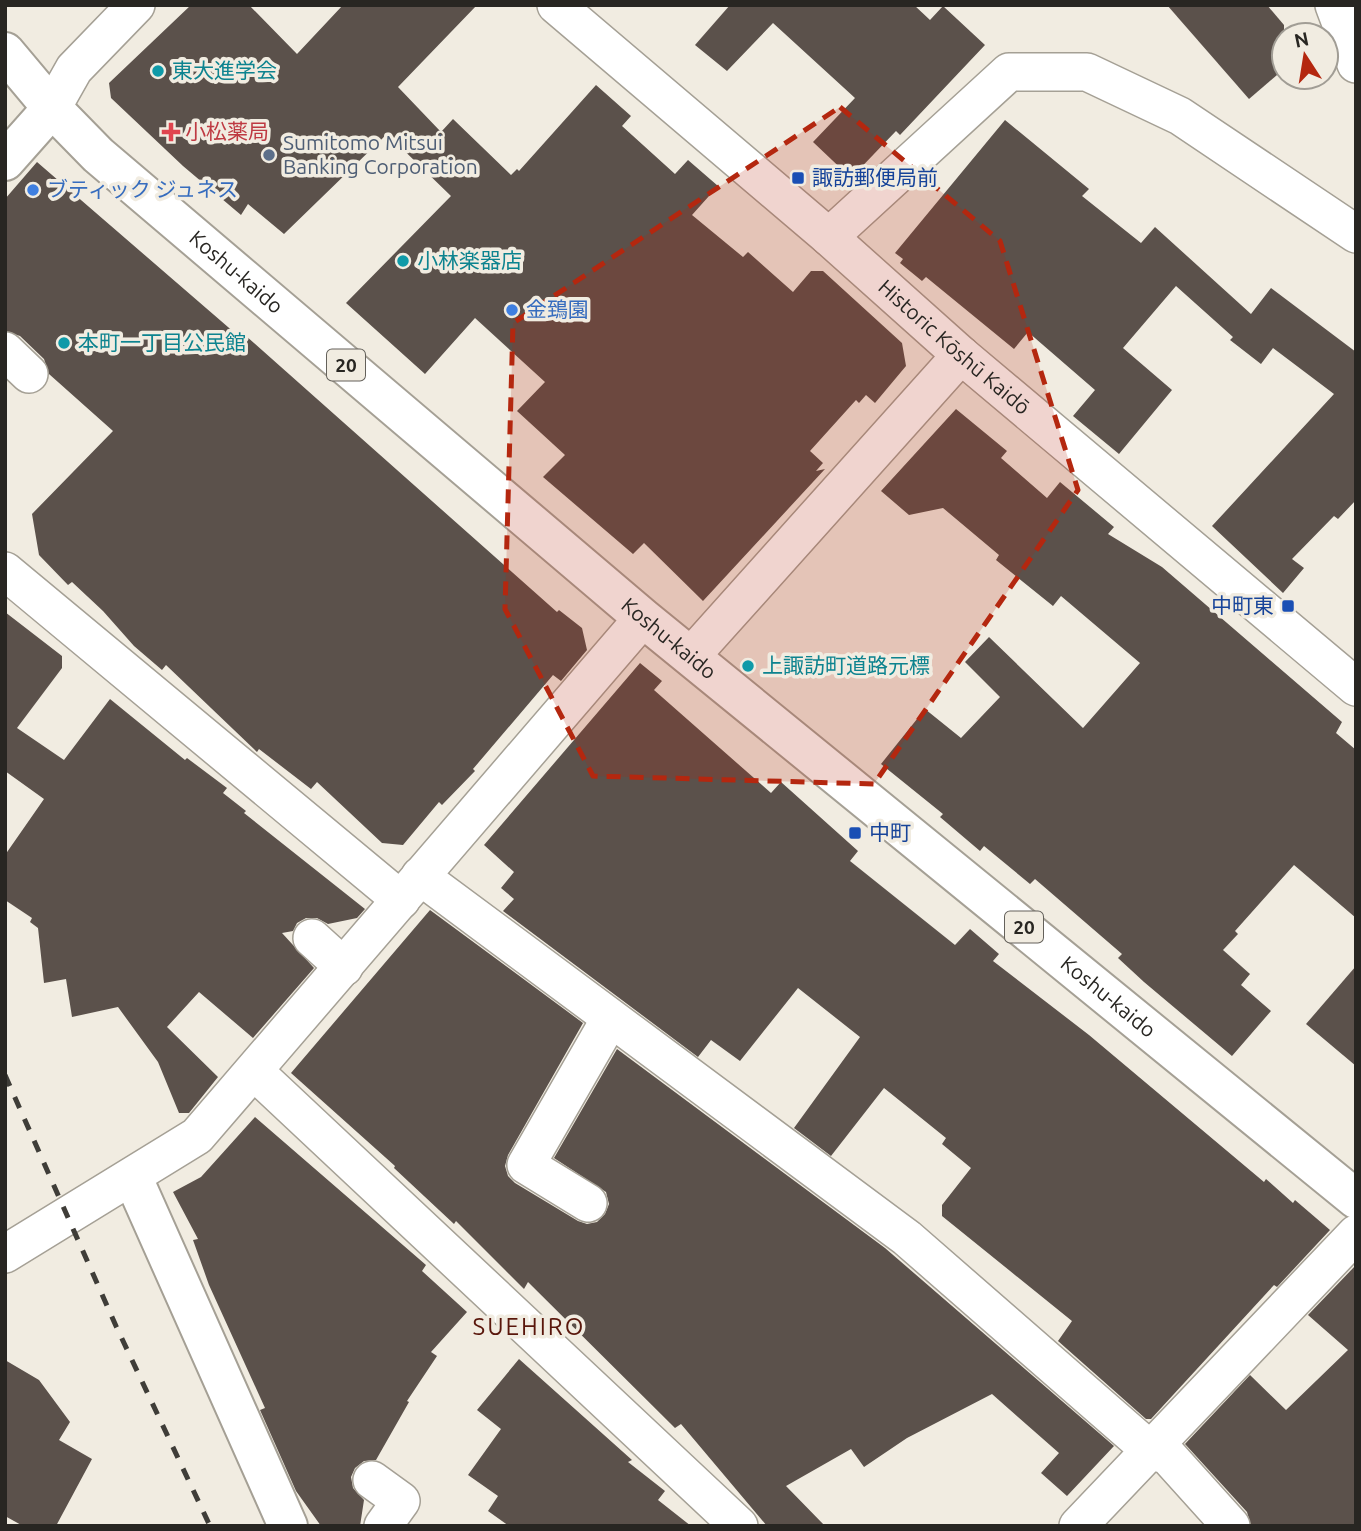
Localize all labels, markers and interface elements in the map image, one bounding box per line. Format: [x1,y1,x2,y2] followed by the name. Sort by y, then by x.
[1270,21,1340,91] north arrow
[1292,27,1311,52] text: N
[172,58,277,82] place label: 東大進学会
[150,63,166,79] marker: 東大進学会
[185,119,269,143] place label: 小松薬局
[163,124,179,140] marker: 小松薬局
[283,130,478,178] place label: Sumitomo Mitsui Banking Corporation
[261,147,277,163] marker: Sumitomo Mitsui Banking Corporation
[812,165,938,189] place label: 諏訪郵便局前
[790,170,806,186] marker: 諏訪郵便局前
[47,177,238,201] place label: ブティック ジュネス
[25,182,41,198] marker: ブティック ジュネス
[185,225,288,318] street label: Koshu-kaido
[417,248,522,272] place label: 小林楽器店
[395,253,411,269] marker: 小林楽器店
[874,274,1035,419] street label: Historic Kōshū Kaidō
[526,297,589,321] place label: 金鵄園
[504,302,520,318] marker: 金鵄園
[78,330,246,354] place label: 本町一丁目公民館
[56,335,72,351] marker: 本町一丁目公民館
[327,350,365,380] road number: 20
[617,592,721,684] street label: Koshu-kaido
[1211,593,1274,617] place label: 中町東
[1280,598,1296,614] marker: 中町東
[762,653,930,677] place label: 上諏訪町道路元標
[740,658,756,674] marker: 上諏訪町道路元標
[869,820,911,844] place label: 中町
[847,825,863,841] marker: 中町
[1005,911,1043,942] road number: 20
[1057,951,1161,1042] street label: Koshu-kaido
[473,1313,585,1340] district label: SUEHIRO

